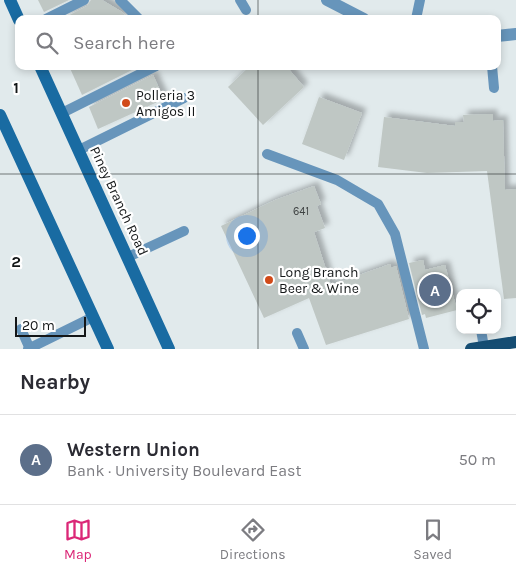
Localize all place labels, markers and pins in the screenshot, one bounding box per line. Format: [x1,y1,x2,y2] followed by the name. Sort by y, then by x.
[136,87,195,120] place label: Polleria 3 Amigos II
[120,97,132,109] marker: Polleria 3 Amigos II
[279,264,359,297] place label: Long Branch Beer & Wine
[419,271,451,309] pin: A
[263,274,275,286] marker: Long Branch Beer & Wine

